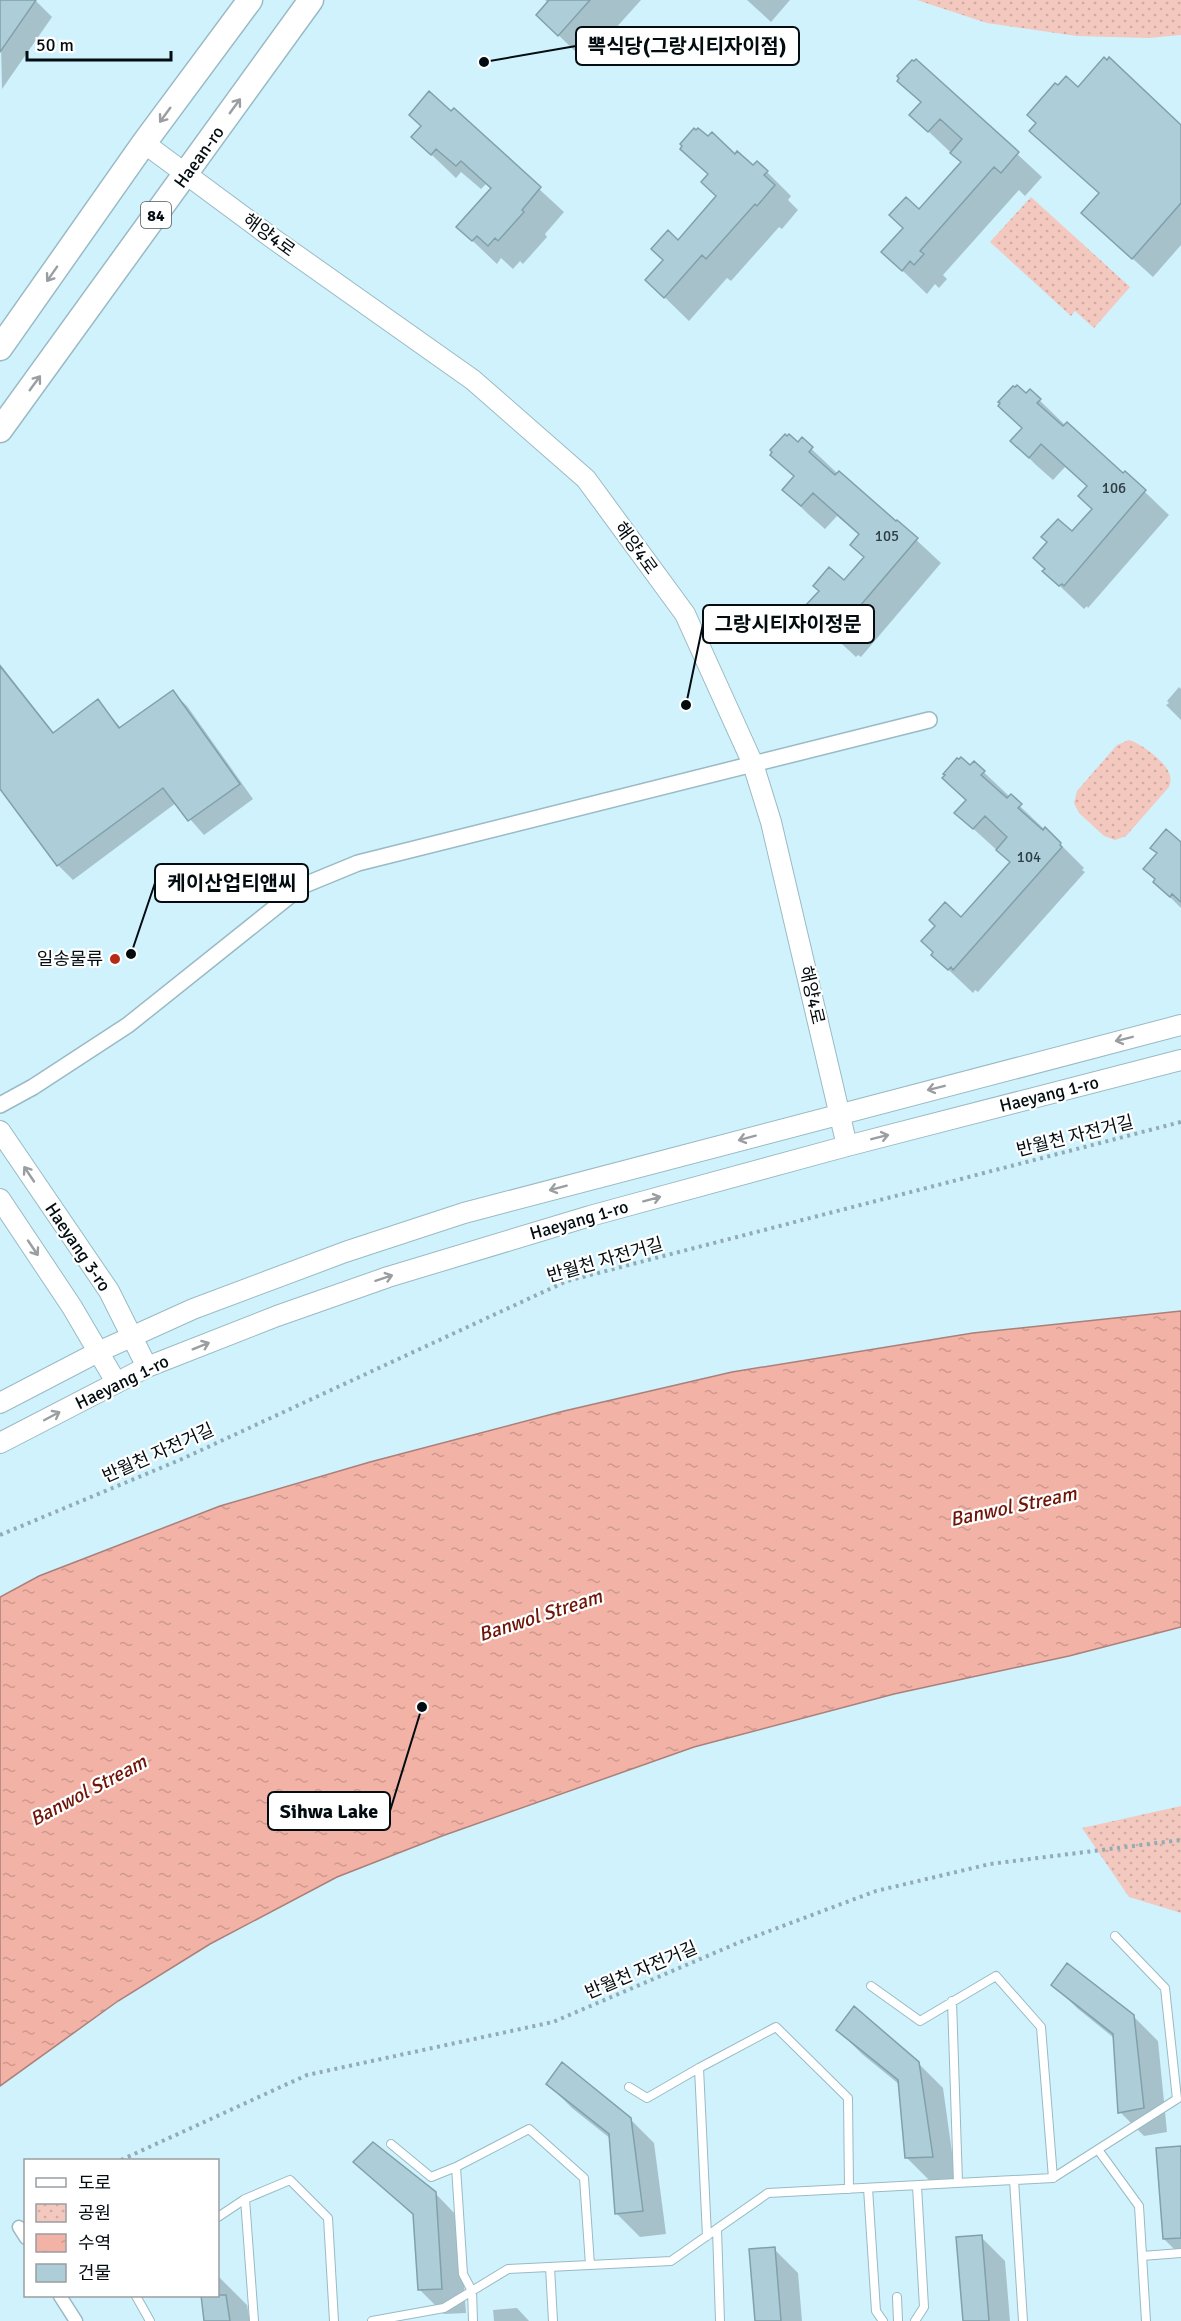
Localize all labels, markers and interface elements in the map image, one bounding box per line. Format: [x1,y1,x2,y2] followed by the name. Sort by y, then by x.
[27,24,171,62] scale bar
[576,27,799,65] callout: 뽁식당(그랑시티자이점)
[36,34,74,56] text: 50 m
[588,34,787,59] text: 뽁식당(그랑시티자이점)
[229,98,242,114] one-way arrow
[159,106,171,122] one-way arrow
[169,122,229,192] street label: Haean-ro
[141,202,171,228] road number: 84
[239,209,299,261] street label: 해양4로
[46,265,58,281] one-way arrow
[29,376,41,392] one-way arrow
[1102,479,1126,497] house number: 106
[610,518,662,578] street label: 해양4로
[875,527,899,545] house number: 105
[703,605,874,643] callout: 그랑시티자이정문
[714,612,862,637] text: 그랑시티자이정문
[1017,848,1041,866] house number: 104
[155,864,308,902] callout: 케이산업티앤씨
[168,871,296,896] text: 케이산업티앤씨
[37,948,103,970] place label: 일송물류
[108,952,122,966] marker: 일송물류
[795,964,829,1026] street label: 해양4로
[1115,1034,1134,1046] one-way arrow
[997,1071,1101,1117] street label: Haeyang 1-ro
[926,1083,945,1095] one-way arrow
[1014,1111,1136,1161] street label: 반월천 자전거길
[871,1131,890,1143] one-way arrow
[738,1132,757,1144] one-way arrow
[23,1166,36,1183] one-way arrow
[549,1183,568,1194] one-way arrow
[642,1193,661,1205] one-way arrow
[527,1195,631,1245] street label: Haeyang 1-ro
[40,1198,116,1296] street label: Haeyang 3-ro
[544,1233,666,1287] street label: 반월천 자전거길
[27,1239,39,1255] one-way arrow
[374,1272,393,1283] one-way arrow
[192,1340,210,1351] one-way arrow
[72,1350,172,1414] street label: Haeyang 1-ro
[42,1410,60,1421] one-way arrow
[99,1419,217,1487] street label: 반월천 자전거길
[947,1481,1080,1532] water label: Banwol Stream
[475,1583,606,1647] water label: Banwol Stream
[25,1749,152,1832] water label: Banwol Stream
[268,1792,390,1830] callout: Sihwa Lake
[280,1799,378,1824] text: Sihwa Lake
[582,1936,700,2004] street label: 반월천 자전거길
[24,2159,219,2297] legend
[78,2172,111,2194] text: 도로
[78,2202,111,2224] text: 공원
[78,2232,111,2254] text: 수역
[78,2262,111,2284] text: 건물

